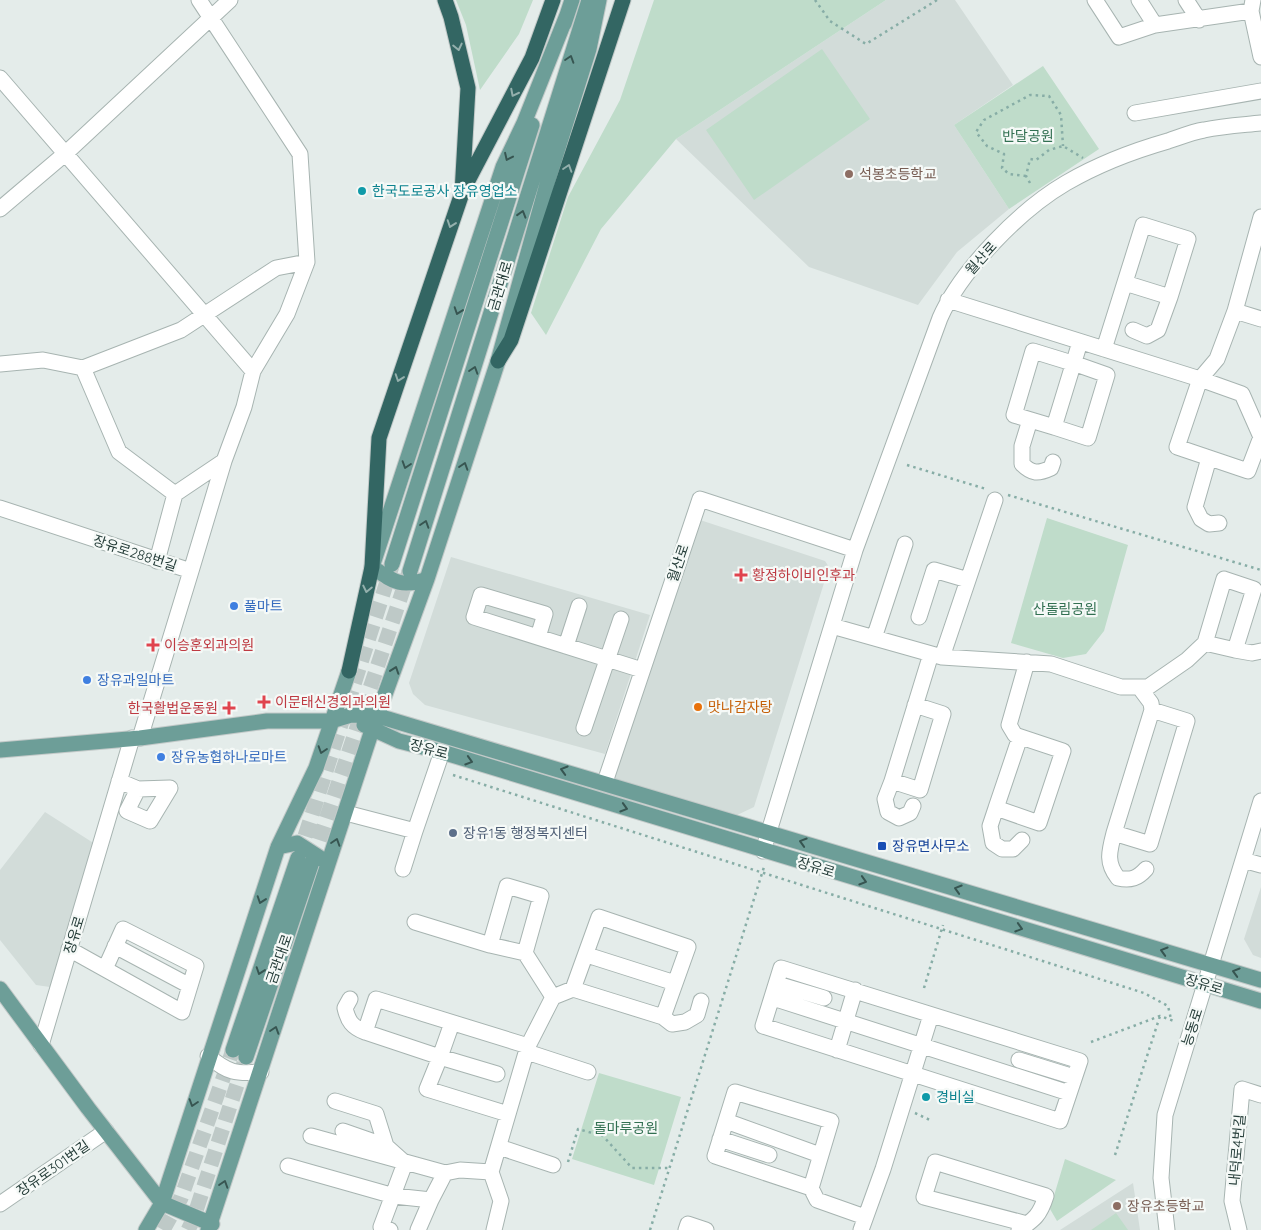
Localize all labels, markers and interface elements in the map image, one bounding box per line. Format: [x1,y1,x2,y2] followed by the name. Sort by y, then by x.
[452,42,463,51] one-way arrow
[565,55,575,64] one-way arrow
[510,88,520,97] one-way arrow
[1002,127,1054,145] park label: 반달공원
[504,152,515,161] one-way arrow
[562,164,572,173] one-way arrow
[859,165,936,183] place label: 석봉초등학교
[843,168,855,180] marker: 석봉초등학교
[372,182,518,200] place label: 한국도로공사 장유영업소
[356,185,368,197] marker: 한국도로공사 장유영업소
[516,211,526,219] one-way arrow
[447,219,457,228] one-way arrow
[961,238,1001,278] street label: 월산로
[484,259,516,313] street label: 금관대로
[453,306,463,315] one-way arrow
[469,366,479,374] one-way arrow
[395,373,405,382] one-way arrow
[401,460,411,469] one-way arrow
[458,462,468,471] one-way arrow
[419,521,429,529] one-way arrow
[91,531,179,575] street label: 장유로288번길
[663,542,693,584] street label: 월산로
[752,566,855,584] place label: 황정하이비인후과
[734,568,748,582] marker: 황정하이비인후과
[362,584,373,593] one-way arrow
[244,597,283,615] place label: 풀마트
[228,600,240,612] marker: 풀마트
[1033,600,1097,618] park label: 산돌림공원
[164,636,254,654] place label: 이승훈외과의원
[146,638,160,652] marker: 이승훈외과의원
[389,666,399,674] one-way arrow
[97,671,174,689] place label: 장유과일마트
[81,674,93,686] marker: 장유과일마트
[275,693,391,711] place label: 이문태신경외과의원
[257,695,271,709] marker: 이문태신경외과의원
[708,698,773,716] place label: 맛나감자탕
[128,699,218,717] place label: 한국활법운동원
[222,701,236,715] marker: 한국활법운동원
[692,701,704,713] marker: 맛나감자탕
[408,735,450,763] street label: 장유로
[317,745,327,754] one-way arrow
[171,748,287,766] place label: 장유농협하나로마트
[155,751,167,763] marker: 장유농협하나로마트
[464,755,472,765] one-way arrow
[560,765,568,775] one-way arrow
[619,803,628,813] one-way arrow
[463,824,588,842] place label: 장유1동 행정복지센터
[447,827,459,839] marker: 장유1동 행정복지센터
[892,837,969,855] place label: 장유면사무소
[330,838,340,847] one-way arrow
[799,838,808,848] one-way arrow
[876,840,888,852] marker: 장유면사무소
[795,853,837,881] street label: 장유로
[859,875,867,885] one-way arrow
[955,885,963,895] one-way arrow
[256,896,266,904] one-way arrow
[60,914,88,956] street label: 장유로
[1014,923,1022,933] one-way arrow
[262,932,296,986] street label: 금관대로
[1161,947,1169,957] one-way arrow
[256,966,266,974] one-way arrow
[1232,968,1241,978] one-way arrow
[1183,970,1225,998] street label: 장유로
[1177,1006,1207,1048] street label: 능동로
[269,1026,279,1035] one-way arrow
[936,1088,975,1106] place label: 경비실
[920,1091,932,1103] marker: 경비실
[189,1098,199,1106] one-way arrow
[1225,1113,1249,1187] street label: 내덕로4번길
[594,1119,658,1137] park label: 돌마루공원
[13,1136,93,1200] street label: 장유로301번길
[219,1181,229,1189] one-way arrow
[1127,1197,1204,1215] place label: 장유초등학교
[1111,1200,1123,1212] marker: 장유초등학교

